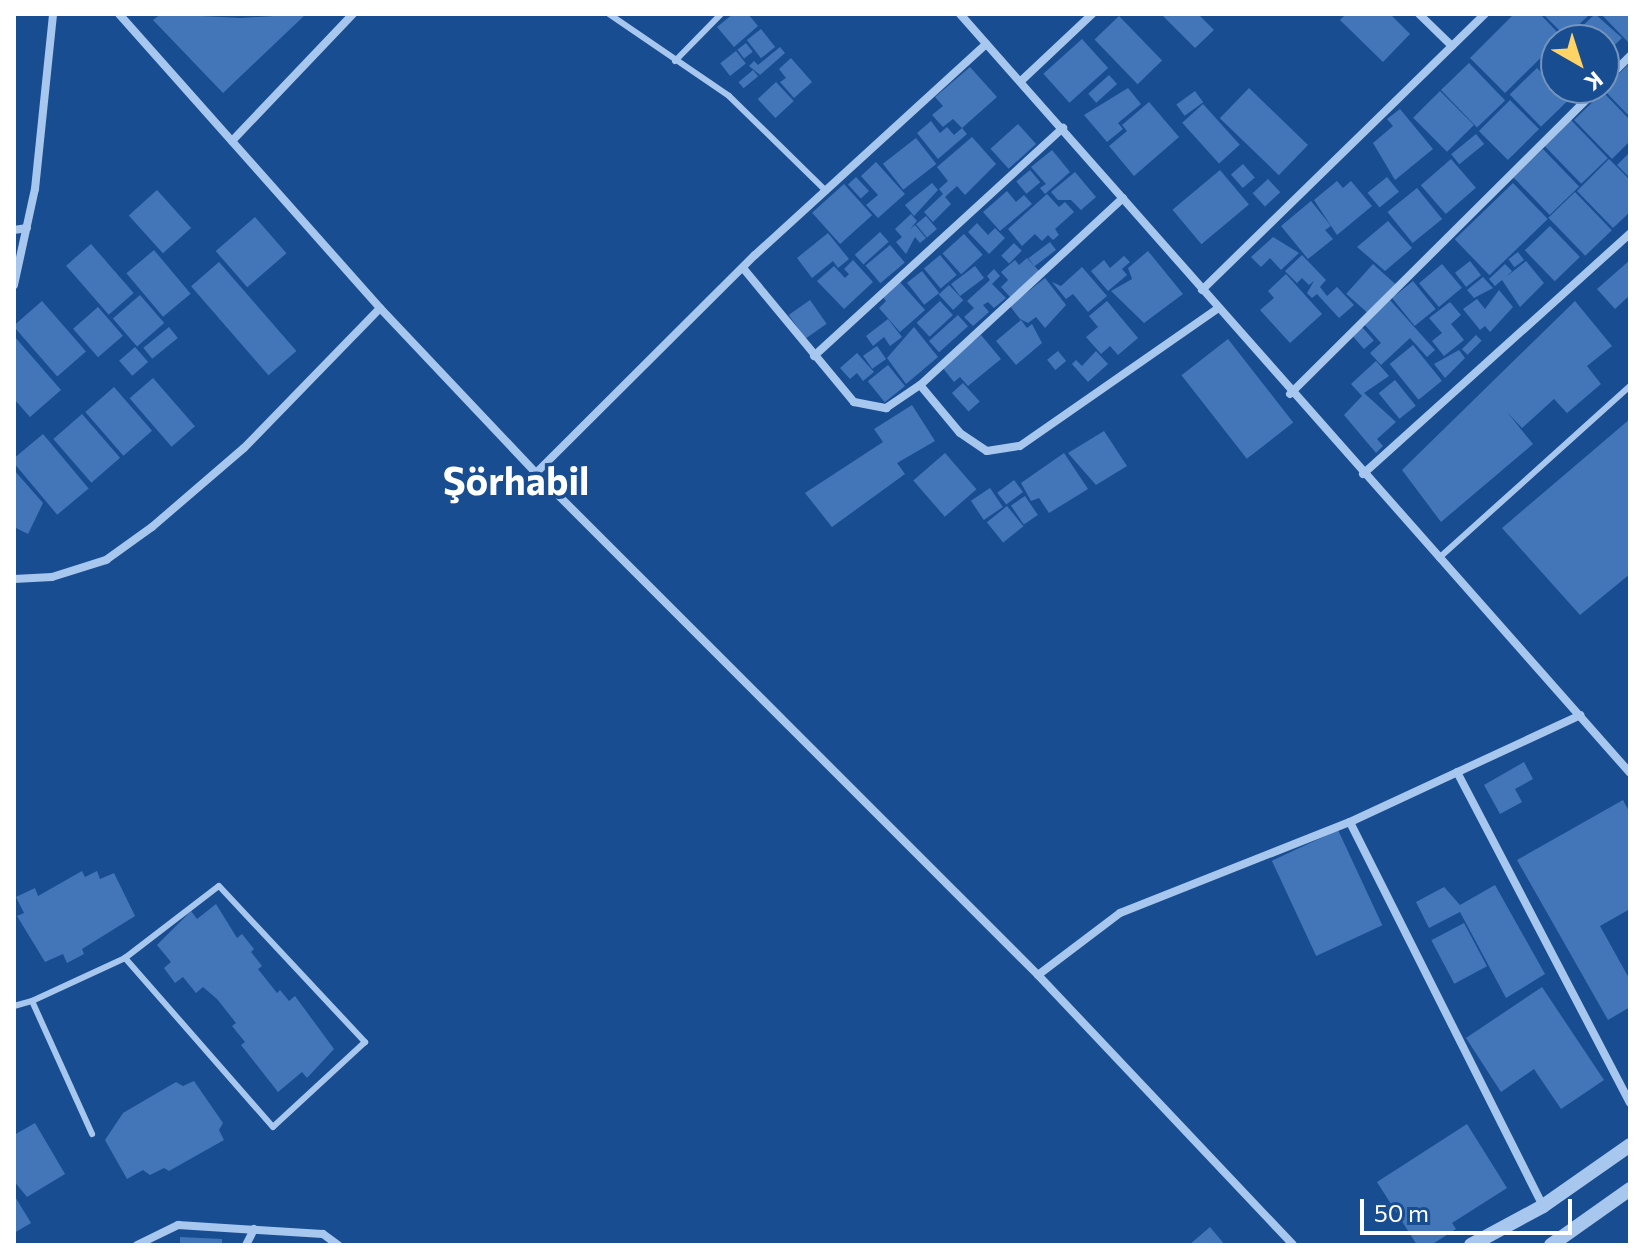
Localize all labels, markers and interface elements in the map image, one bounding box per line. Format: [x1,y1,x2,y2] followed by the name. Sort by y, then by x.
[1540,24,1620,104] north arrow
[1580,66,1609,97] text: K
[443,457,589,503] district label: Şörhabil
[1364,1183,1576,1233] scale bar
[1374,1198,1429,1227] text: 50 m

